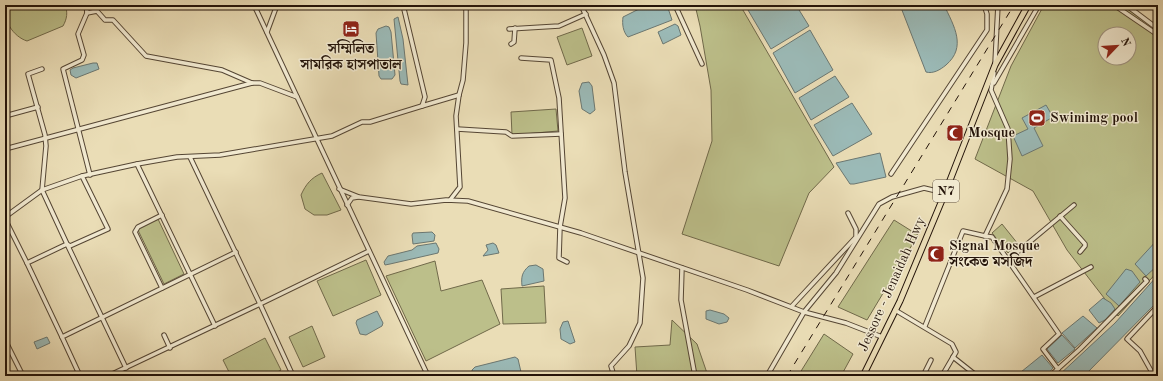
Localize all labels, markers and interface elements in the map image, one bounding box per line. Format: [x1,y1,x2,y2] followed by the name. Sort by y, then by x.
[341,19,361,39] hotel icon: সম্মিলিত সামরিক হাসপাতাল
[1097,26,1137,66] north arrow
[1118,36,1132,49] text: N
[299,39,403,72] place label: সম্মিলিত সামরিক হাসপাতাল
[1027,108,1047,128] sports icon: Swimimg pool
[1050,111,1138,125] place label: Swimimg pool
[945,123,965,143] mosque icon: Mosque
[968,126,1015,140] place label: Mosque
[933,180,959,202] road number: N7
[856,214,928,353] street label: Jessore - Jenaidah Hwy
[948,239,1040,269] place label: Signal Mosque সংকেত মসজিদ
[926,244,946,264] mosque icon: Signal Mosque সংকেত মসজিদ

